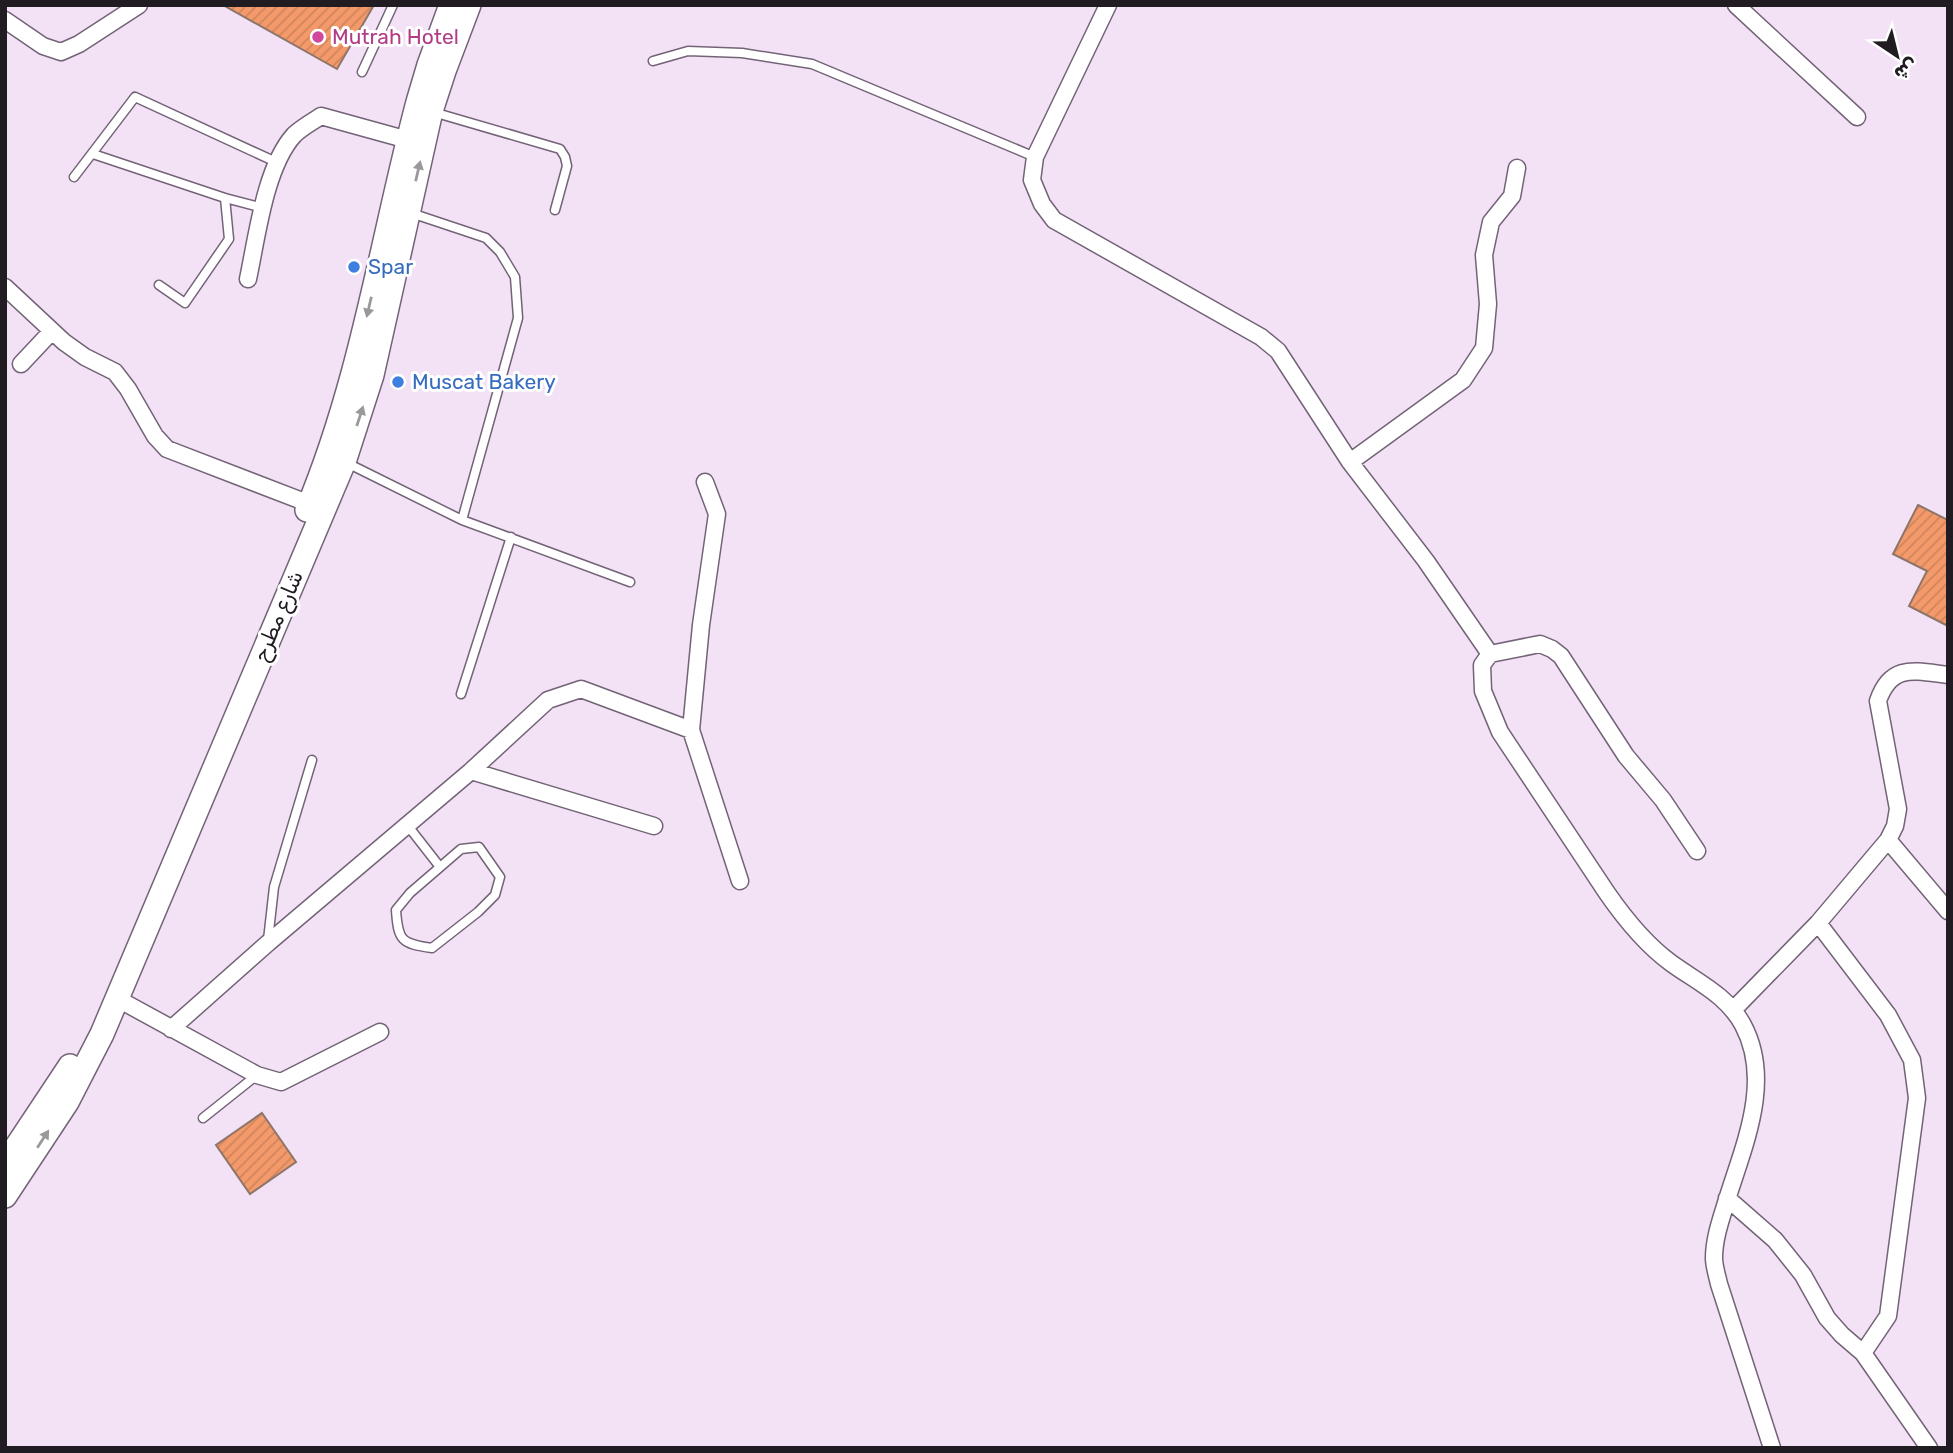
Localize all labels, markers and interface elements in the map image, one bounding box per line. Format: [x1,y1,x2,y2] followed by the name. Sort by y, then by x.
[1862,21,1932,91] north arrow
[332,24,459,49] place label: Mutrah Hotel
[310,29,326,45] marker: Mutrah Hotel
[1890,53,1923,86] text: ش
[413,159,424,181] one-way arrow
[368,254,413,279] place label: Spar
[346,259,362,275] marker: Spar
[363,296,374,318] one-way arrow
[412,369,556,394] place label: Muscat Bakery
[390,374,406,390] marker: Muscat Bakery
[356,405,366,426] one-way arrow
[247,567,310,666] street label: شارع مطرح
[37,1130,50,1149] one-way arrow

